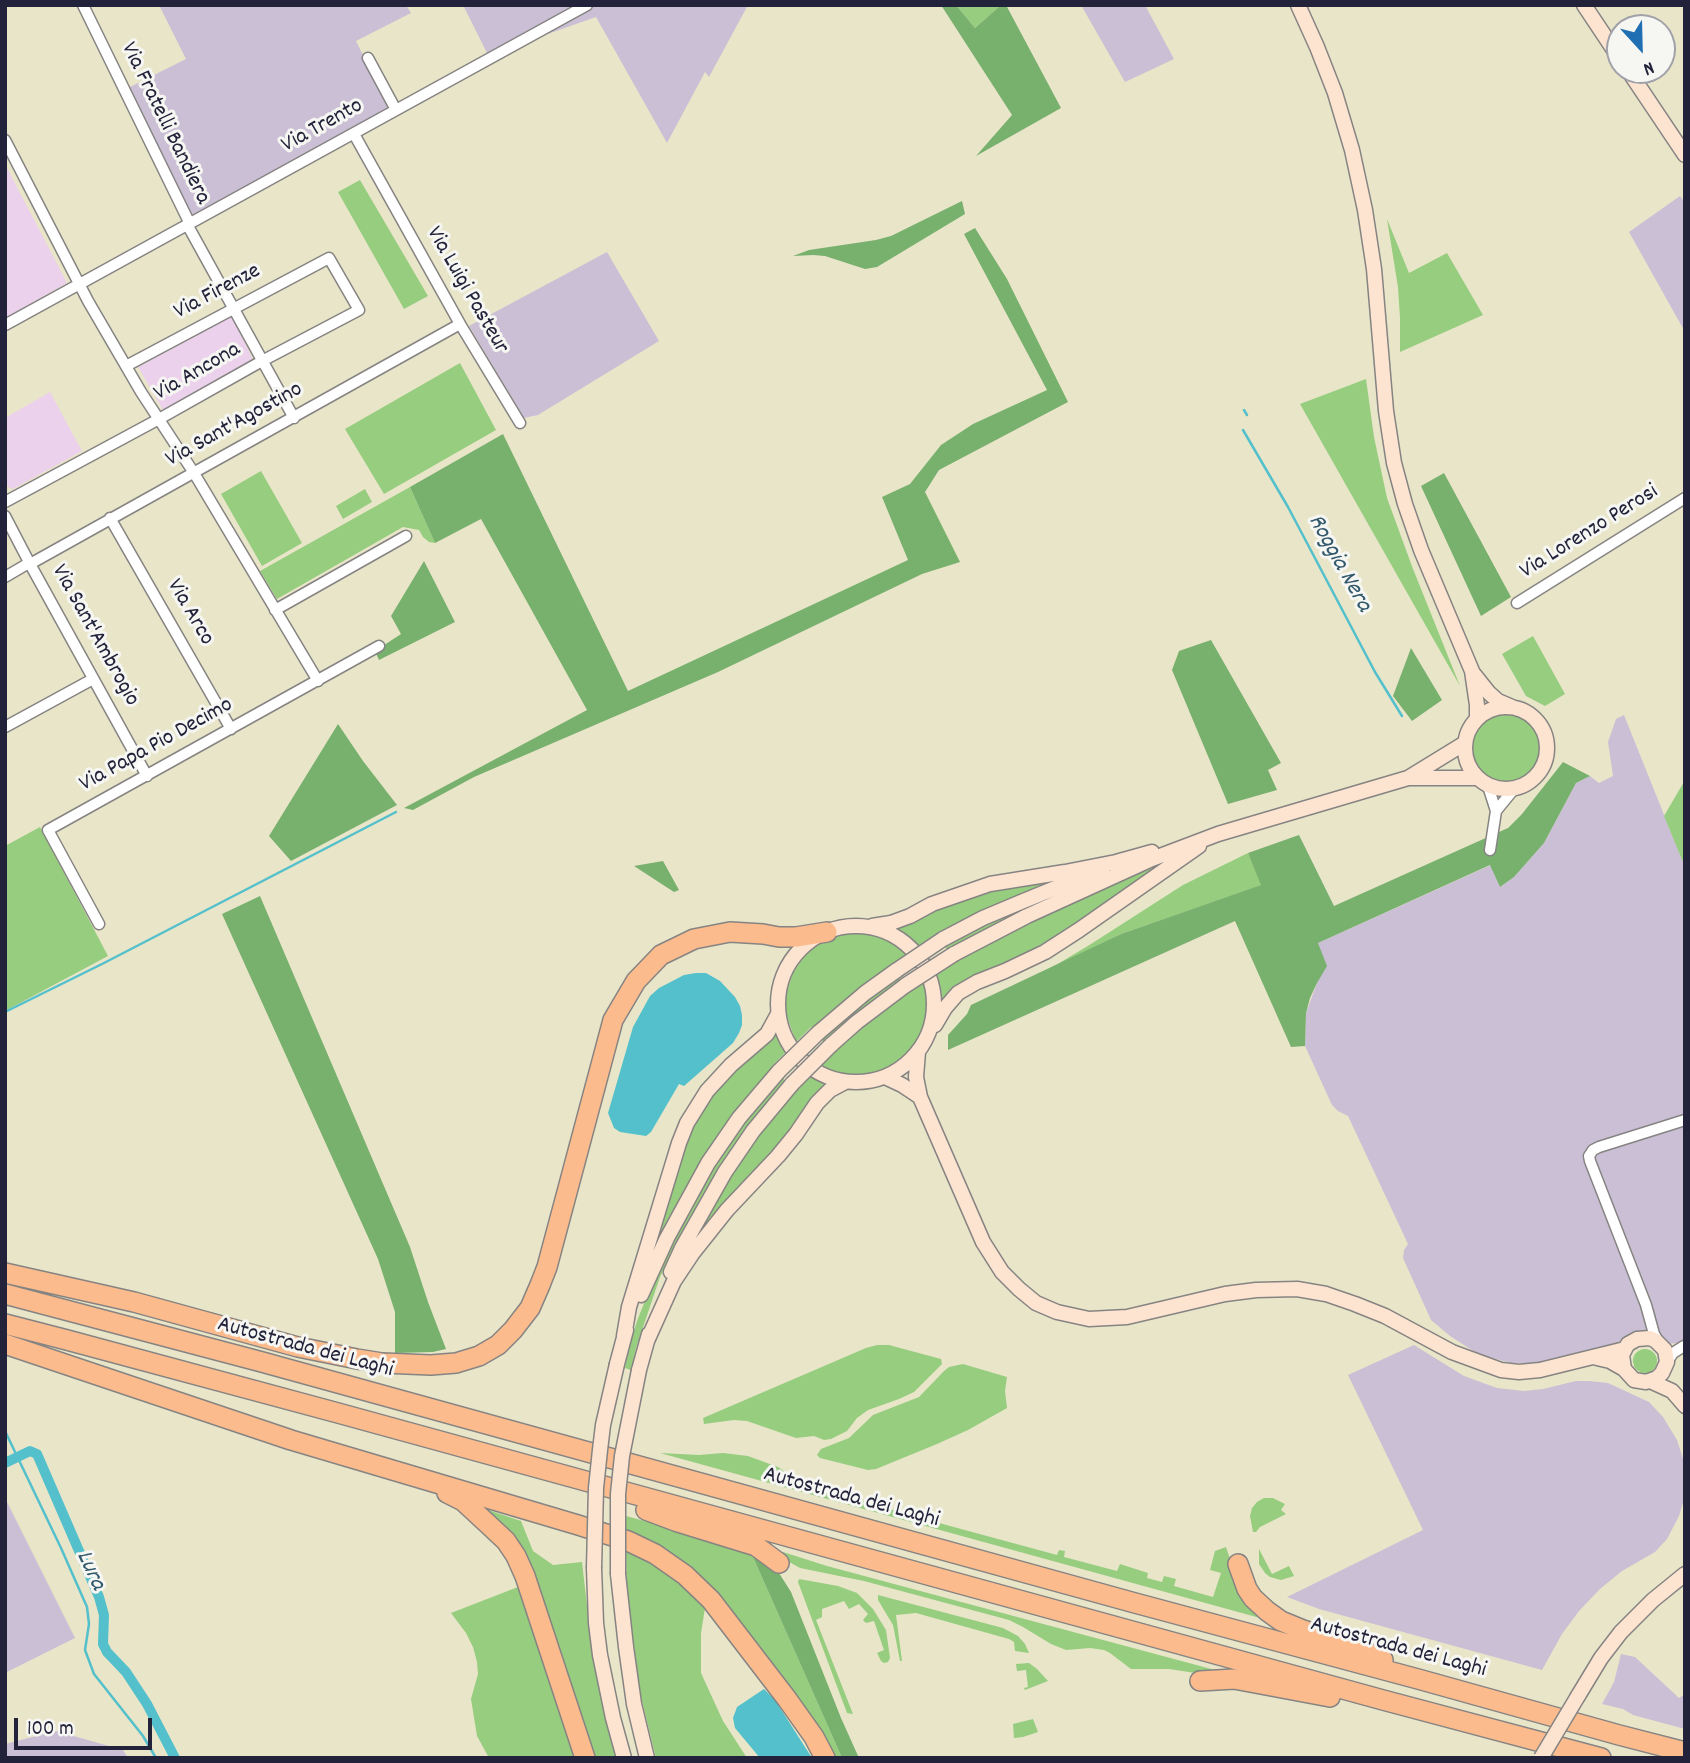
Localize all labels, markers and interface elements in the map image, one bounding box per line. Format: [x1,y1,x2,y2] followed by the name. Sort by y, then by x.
[1606,14,1676,84] north arrow
[113,39,215,209] street label: Via Fratelli Bandiera
[1639,53,1658,81] text: N
[278,93,368,161] street label: Via Trento
[418,222,514,360] street label: Via Luigi Pasteur
[170,259,266,327] street label: Via Firenze
[150,337,246,409] street label: Via Ancona
[162,377,308,475] street label: Via Sant'Agostino
[1516,480,1664,586] street label: Via Lorenzo Perosi
[1299,510,1377,618] water label: Roggia Nera
[44,560,144,712] street label: Via Sant'Ambrogio
[159,575,219,651] street label: Via Arco
[76,693,238,799] street label: Via Papa Pio Decimo
[214,1312,396,1386] street label: Autostrada dei Laghi
[760,1462,942,1536] street label: Autostrada dei Laghi
[67,1547,111,1595] water label: Lura
[1307,1612,1489,1686] street label: Autostrada dei Laghi
[18,1704,156,1748] scale bar
[27,1715,74,1745] text: 100 m

